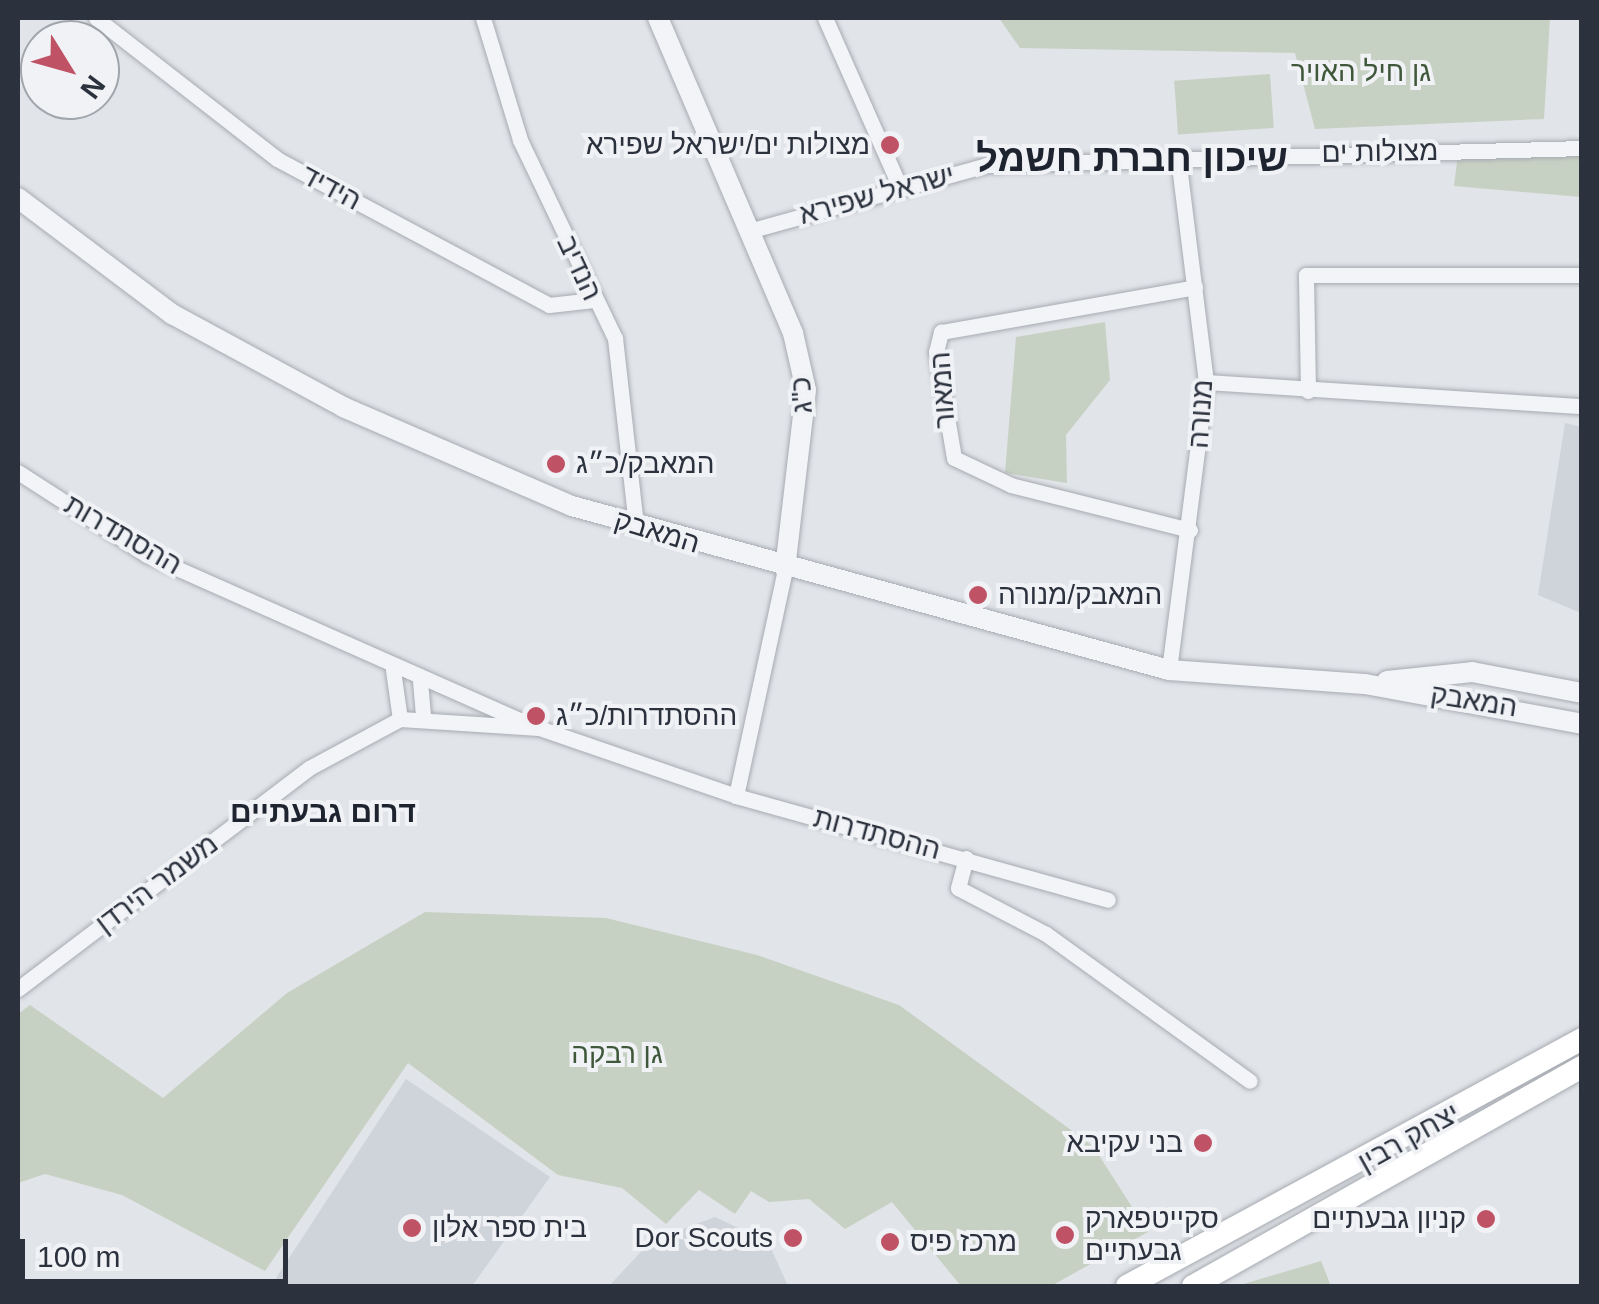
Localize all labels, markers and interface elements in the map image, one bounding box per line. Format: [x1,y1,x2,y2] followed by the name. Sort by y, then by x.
[20,20,120,120] north arrow
[1291,55,1431,89] park label: גן חיל האויר
[74,70,111,105] text: N
[586,128,870,162] place label: מצולות ים/ישראל שפירא
[879,134,901,156] marker: מצולות ים/ישראל שפירא
[1321,134,1439,170] street label: מצולות ים
[976,136,1288,182] district label: שיכון חברת חשמל
[295,158,367,218] street label: הידיד
[796,158,958,232] street label: ישראל שפירא
[549,230,609,306] street label: הנדיב
[924,351,962,429] street label: המאור
[784,376,820,414] street label: כ"ג
[1182,378,1220,450] street label: מנורה
[576,447,714,481] place label: המאבק/כ״ג
[545,453,567,475] marker: המאבק/כ״ג
[58,488,188,582] street label: ההסתדרות
[610,503,704,561] street label: המאבק
[998,578,1162,612] place label: המאבק/מנורה
[967,584,989,606] marker: המאבק/מנורה
[1428,678,1520,724] street label: המאבק
[556,699,737,733] place label: ההסתדרות/כ״ג
[525,705,547,727] marker: ההסתדרות/כ״ג
[230,794,416,830] district label: דרום גבעתיים
[810,801,944,867] street label: ההסתדרות
[89,827,225,941] street label: משמר הירדן
[571,1037,663,1071] park label: גן רבקה
[1352,1096,1466,1180] street label: יצחק רבין
[1066,1126,1183,1160] place label: בני עקיבא
[1192,1132,1214,1154] marker: בני עקיבא
[1085,1202,1219,1268] place label: סקייטפארק גבעתיים
[1312,1202,1466,1236] place label: קניון גבעתיים
[1475,1208,1497,1230] marker: קניון גבעתיים
[432,1211,587,1245] place label: בית ספר אלון
[401,1217,423,1239] marker: בית ספר אלון
[25,1219,292,1281] scale bar
[635,1221,773,1255] place label: Dor Scouts
[1054,1224,1076,1246] marker: סקייטפארק גבעתיים
[910,1225,1017,1259] place label: מרכז פיס
[782,1227,804,1249] marker: Dor Scouts
[879,1231,901,1253] marker: מרכז פיס
[37,1240,120,1273] text: 100 m

